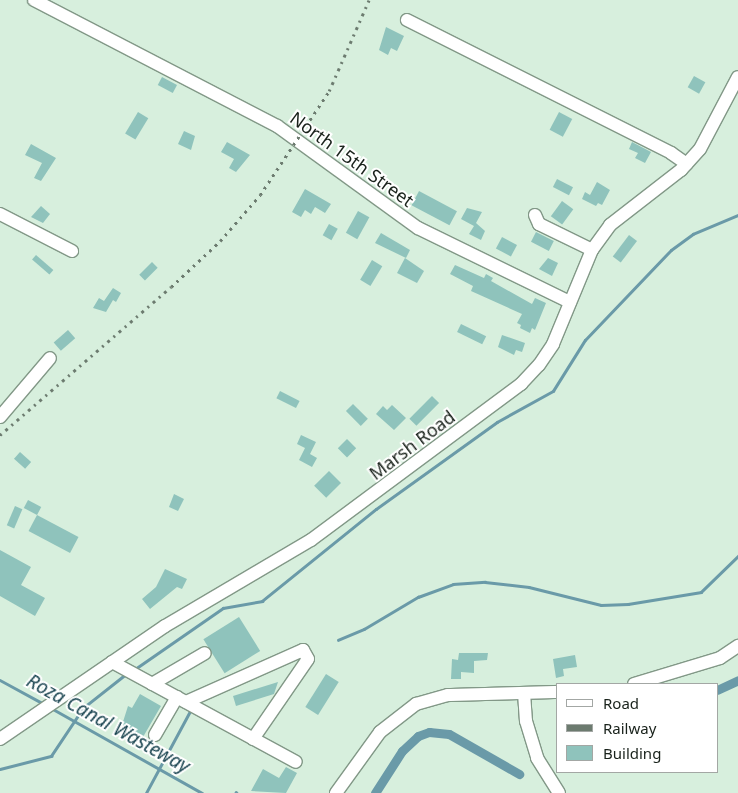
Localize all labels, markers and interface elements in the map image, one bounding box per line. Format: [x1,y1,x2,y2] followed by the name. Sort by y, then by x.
[286,107,418,211] street label: North 15th Street
[365,406,459,484] street label: Marsh Road
[23,670,193,778] water label: Roza Canal Wasteway
[556,683,718,773] legend
[603,693,639,713] text: Road
[603,718,656,738] text: Railway
[603,743,661,763] text: Building

